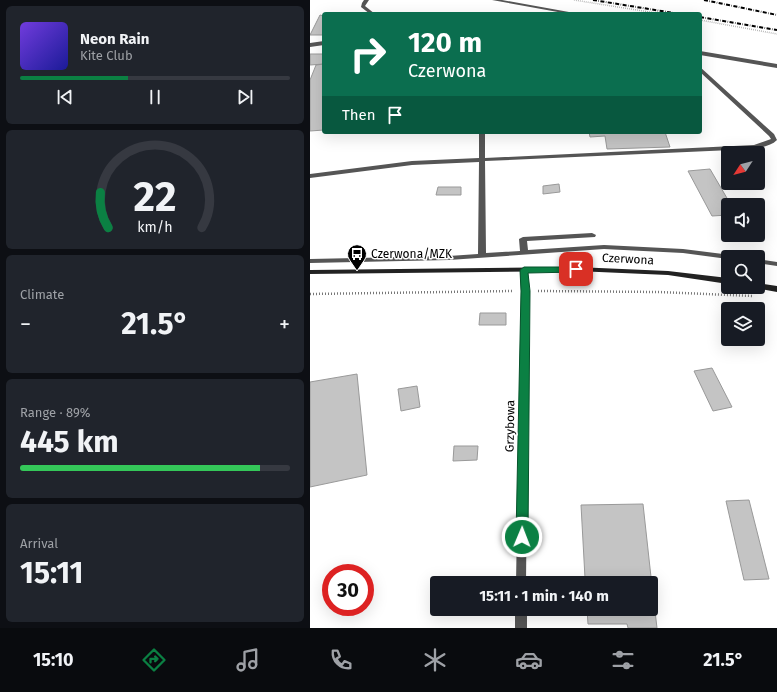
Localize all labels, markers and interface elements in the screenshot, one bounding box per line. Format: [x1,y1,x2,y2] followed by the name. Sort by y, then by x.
[408,26,482,59] text: 120 m
[342,28,394,80] icon: right
[80,30,149,48] text: Neon Rain
[80,48,133,63] text: Kite Club
[408,60,486,82] text: Czerwona
[54,86,76,108] icon: previous
[144,86,166,108] icon: pause
[234,86,256,108] icon: next
[384,104,406,126] icon: arrive
[342,106,376,124] text: Then
[721,146,765,190] north arrow
[721,146,765,346] map controls
[133,171,177,221] text: 22
[721,198,765,242] button: sound
[137,218,173,235] text: km/h
[346,243,368,271] bus stop icon: Czerwona/MZK
[371,247,453,261] place label: Czerwona/MZK
[721,250,765,294] button: search
[602,251,654,267] street label: Czerwona
[559,252,593,286] pin
[565,258,587,280] icon: arrive
[20,287,64,302] text: Climate
[721,302,765,346] button: layers
[121,306,189,342] text: 21.5°
[20,311,31,338] text: −
[279,311,290,338] text: +
[503,400,517,452] street label: Grzybowa
[20,405,91,420] text: Range · 89%
[20,424,119,460] text: 445 km
[501,516,543,558] position arrow
[20,536,58,551] text: Arrival
[20,555,83,591] text: 15:11
[322,564,374,616] speed limit sign: 30
[479,587,609,605] text: 15:11 · 1 min · 140 m
[140,646,168,674] icon: directions
[234,646,262,674] icon: music
[327,646,355,674] icon: phone
[421,646,449,674] icon: climate
[515,646,543,674] icon: car
[609,646,637,674] icon: filters
[33,649,74,671] text: 15:10
[703,649,744,671] text: 21.5°

